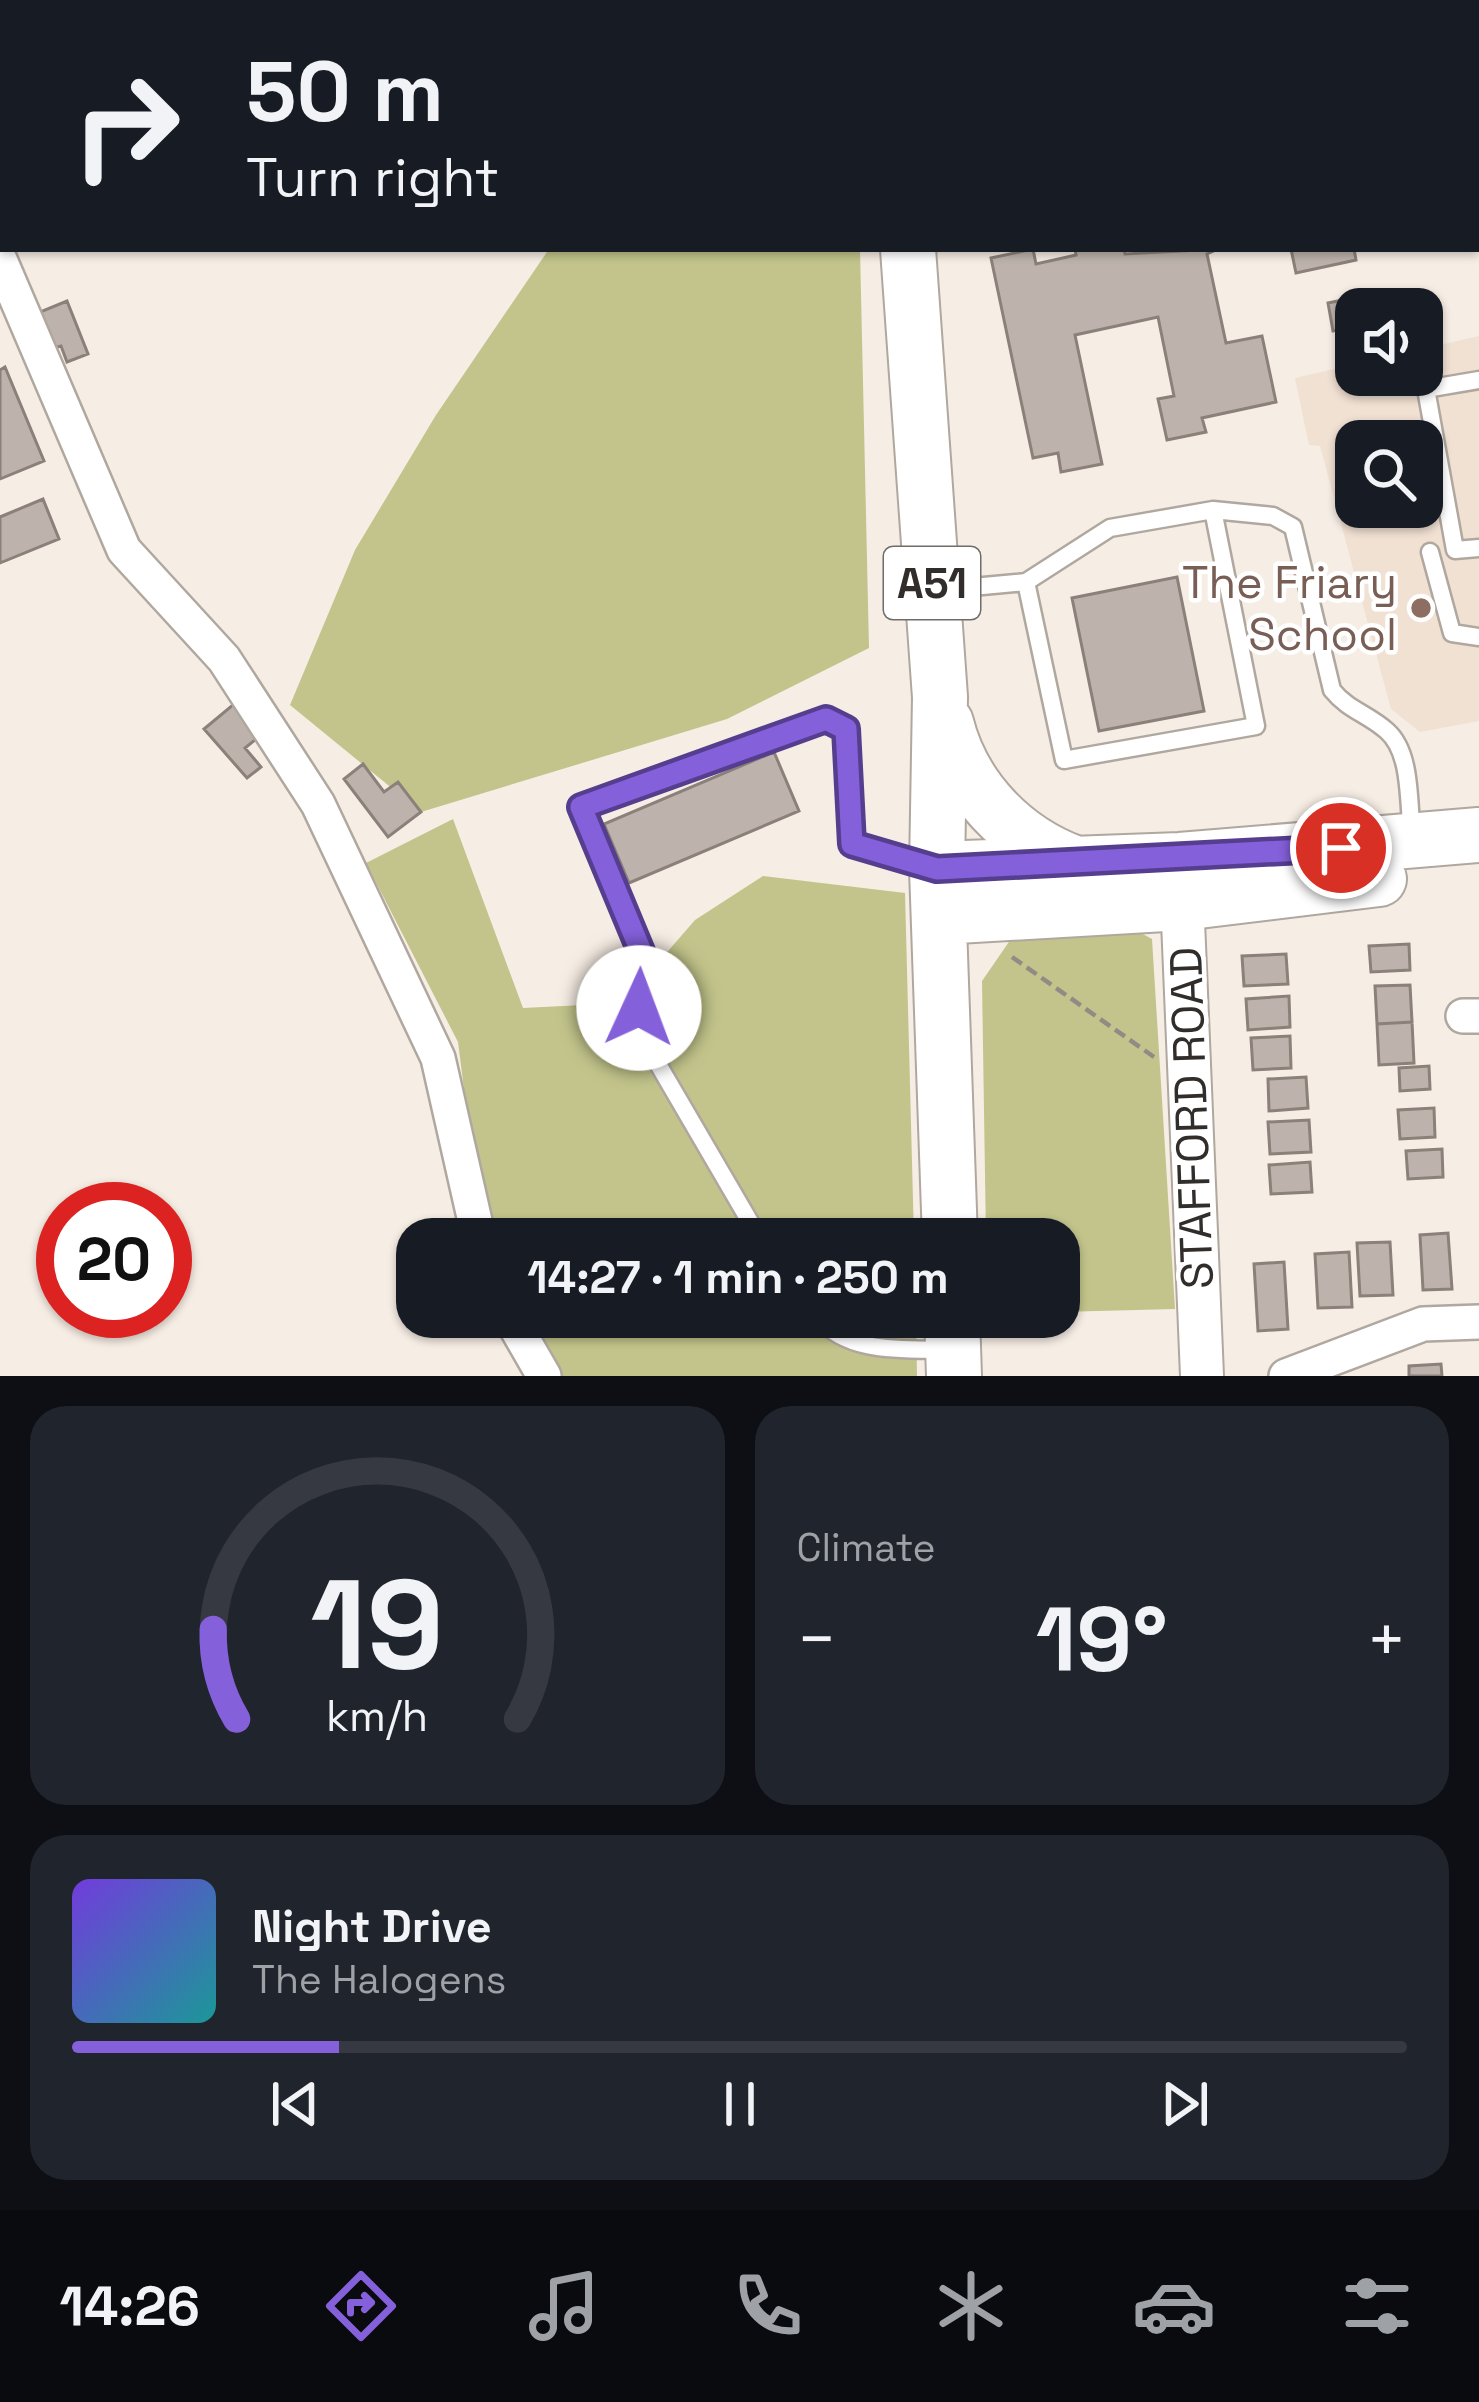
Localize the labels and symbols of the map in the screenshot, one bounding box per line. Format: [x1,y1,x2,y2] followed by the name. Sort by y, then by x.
[884,547,980,619] road number: A51
[1182,554,1397,663] place label: The Friary School
[1408,595,1434,621] marker: The Friary School
[1290,797,1392,899] pin
[576,945,702,1071] position arrow
[1157,946,1226,1290] street label: STAFFORD ROAD
[36,1182,192,1338] speed limit sign: 20

